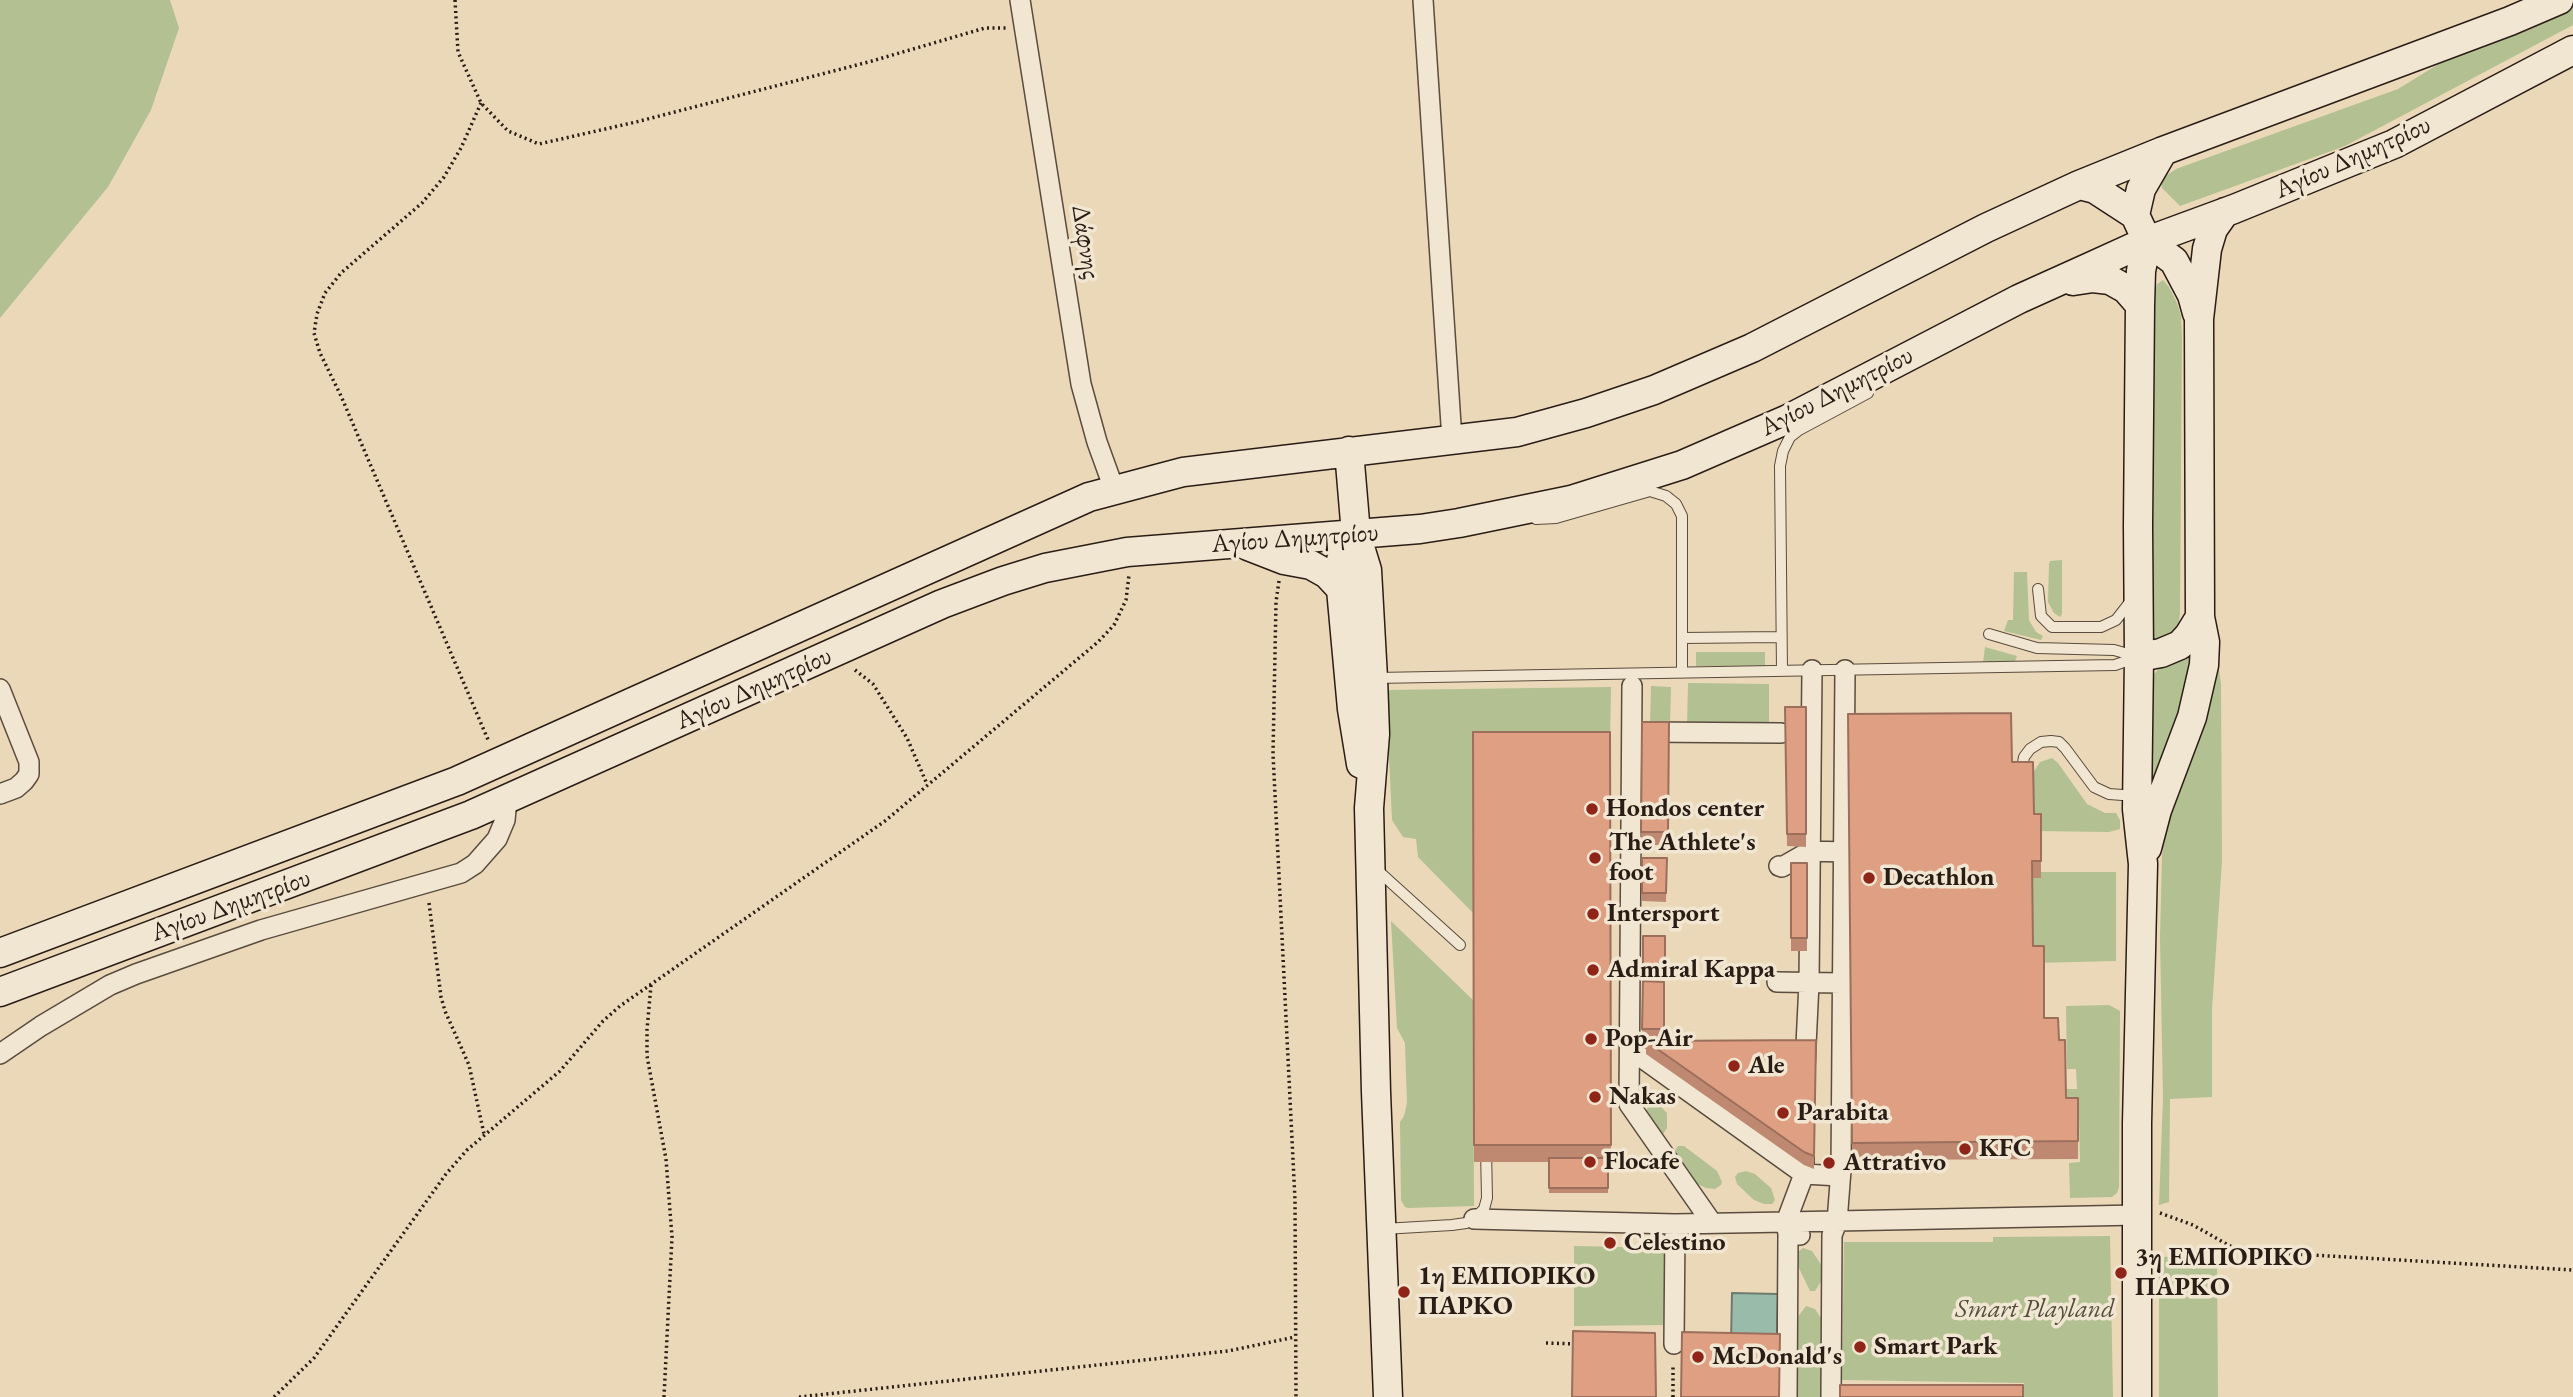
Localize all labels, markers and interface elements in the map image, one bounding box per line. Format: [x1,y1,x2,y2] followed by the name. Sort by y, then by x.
[2270,110,2436,206] street label: Αγίου Δημητρίου
[1064,203,1106,281] street label: Δάφνης
[1755,340,1919,444] street label: Αγίου Δημητρίου
[1210,518,1380,560] street label: Αγίου Δημητρίου
[671,641,837,737] street label: Αγίου Δημητρίου
[1606,793,1764,825] place label: Hondos center
[1584,801,1600,817] marker: Hondos center
[1609,827,1756,888] place label: The Athlete's foot
[1587,850,1603,866] marker: The Athlete's foot
[1883,862,1994,894] place label: Decathlon
[147,863,315,949] street label: Αγίου Δημητρίου
[1861,870,1877,886] marker: Decathlon
[1607,898,1719,930] place label: Intersport
[1585,906,1601,922] marker: Intersport
[1607,954,1775,986] place label: Admiral Kappa
[1585,962,1601,978] marker: Admiral Kappa
[1605,1023,1693,1055] place label: Pop-Air
[1583,1031,1599,1047] marker: Pop-Air
[1748,1050,1785,1082] place label: Ale
[1726,1058,1742,1074] marker: Ale
[1609,1081,1676,1113] place label: Nakas
[1587,1089,1603,1105] marker: Nakas
[1797,1097,1889,1129] place label: Parabita
[1775,1105,1791,1121] marker: Parabita
[1979,1133,2031,1165] place label: KFC
[1957,1141,1973,1157] marker: KFC
[1604,1146,1679,1178] place label: Flocafe
[1843,1147,1946,1179] place label: Attrativo
[1582,1154,1598,1170] marker: Flocafe
[1821,1155,1837,1171] marker: Attrativo
[1624,1227,1726,1259] place label: Celestino
[1602,1235,1618,1251] marker: Celestino
[2135,1242,2312,1304] place label: 3η ΕΜΠΟΡΙΚΟ ΠΑΡΚΟ
[1418,1261,1595,1322] place label: 1η ΕΜΠΟΡΙΚΟ ΠΑΡΚΟ
[2113,1265,2129,1281] marker: 3η ΕΜΠΟΡΙΚΟ ΠΑΡΚΟ
[1396,1284,1412,1300] marker: 1η ΕΜΠΟΡΙΚΟ ΠΑΡΚΟ
[1955,1294,2115,1326] park label: Smart Playland
[1874,1331,1997,1363] place label: Smart Park
[1852,1339,1868,1355] marker: Smart Park
[1712,1341,1842,1373] place label: McDonald's
[1690,1349,1706,1365] marker: McDonald's

